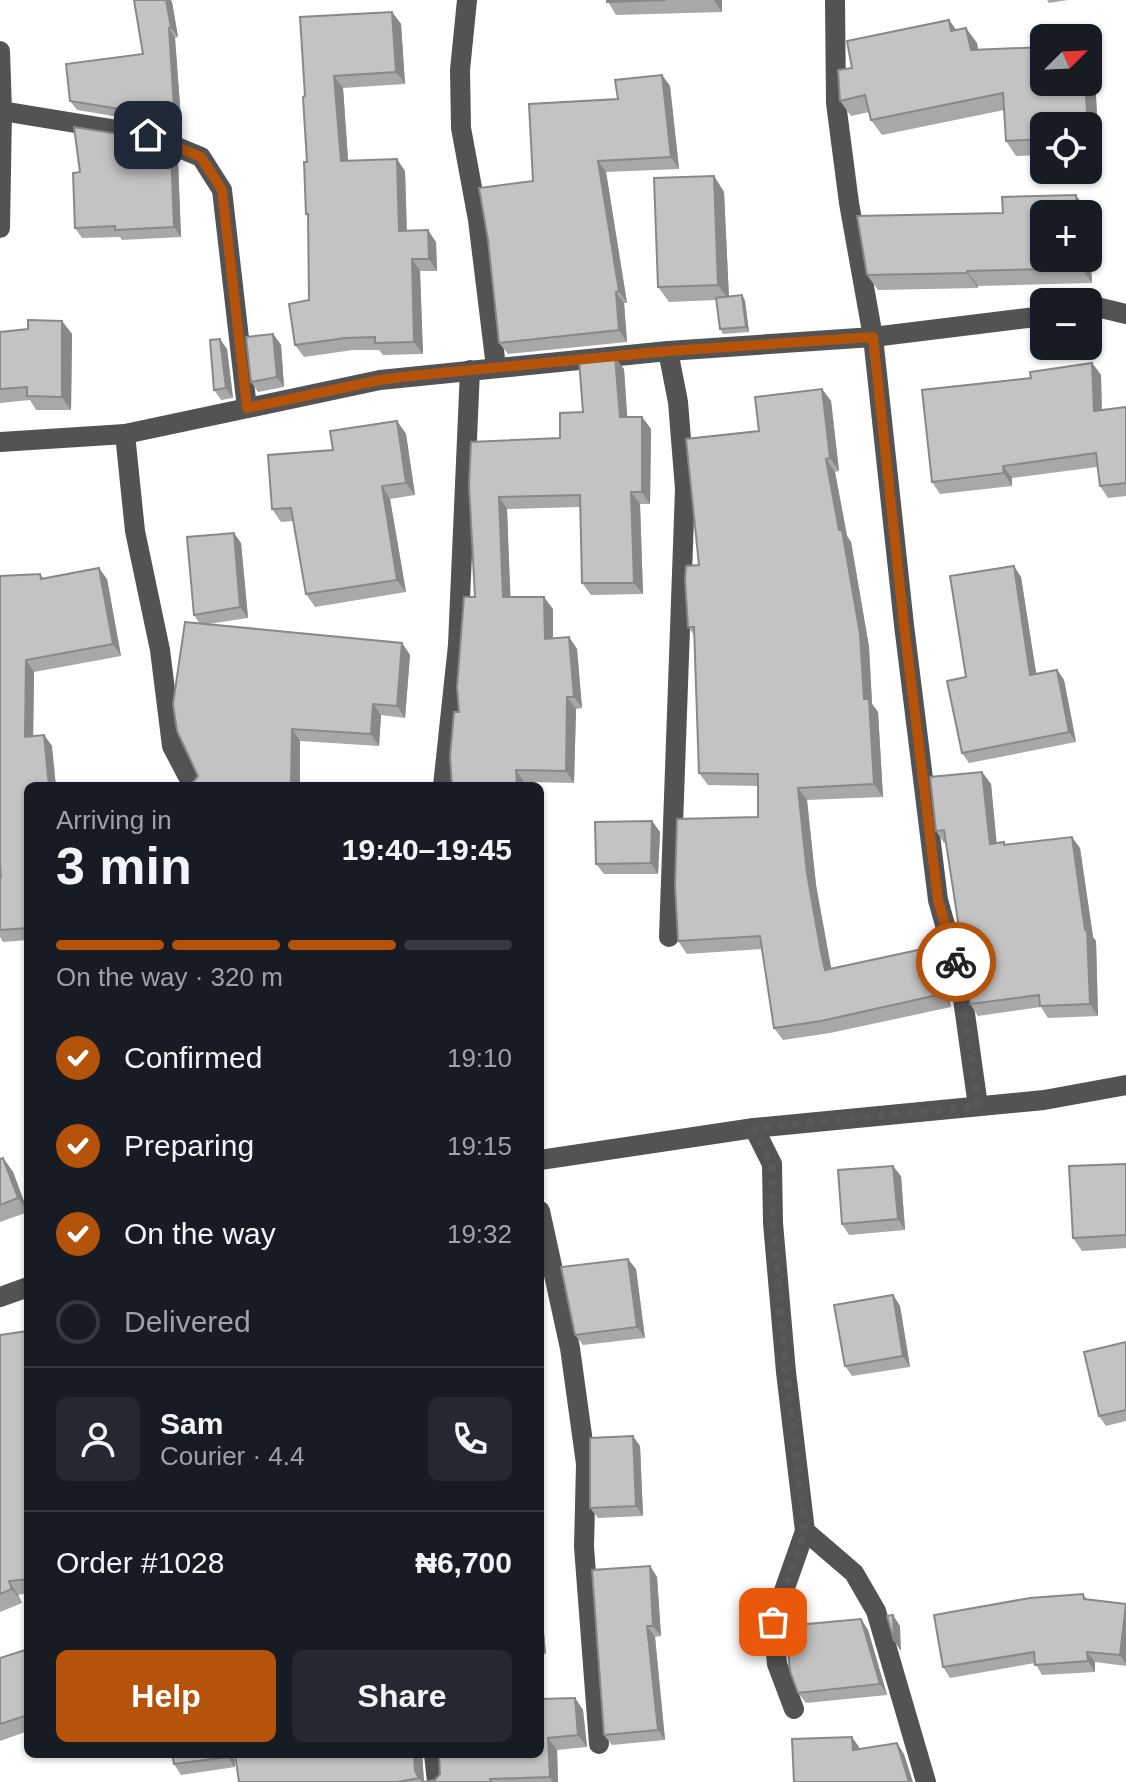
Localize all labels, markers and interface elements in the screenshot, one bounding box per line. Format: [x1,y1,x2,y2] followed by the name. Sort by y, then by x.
[1030,24,1102,96] north arrow
[1030,24,1102,360] map controls
[114,101,182,169] pin
[1030,112,1102,184] button: locate
[126,113,170,157] icon: home
[1030,200,1102,272] button: +
[1030,288,1102,360] button: −
[56,805,172,835] text: Arriving in
[342,833,512,866] text: 19:40–19:45
[56,837,192,895] text: 3 min
[916,922,996,1002] courier
[934,940,978,984] icon: bike
[56,962,283,992] text: On the way · 320 m
[56,1036,100,1080] icon: check
[124,1041,262,1074] text: Confirmed
[447,1043,512,1073] text: 19:10
[56,1124,100,1168] icon: check
[124,1129,254,1162] text: Preparing
[447,1131,512,1161] text: 19:15
[56,1212,100,1256] icon: check
[124,1217,276,1250] text: On the way
[447,1219,512,1249] text: 19:32
[124,1305,251,1338] text: Delivered
[56,1397,140,1481] button: person
[428,1397,512,1481] button: phone
[160,1407,223,1440] text: Sam
[160,1441,305,1471] text: Courier · 4.4
[56,1546,224,1579] text: Order #1028
[415,1546,512,1579] text: ₦6,700
[739,1588,807,1656] pin
[751,1600,795,1644] icon: bag
[56,1650,276,1742] button: Help
[292,1650,512,1742] button: Share

